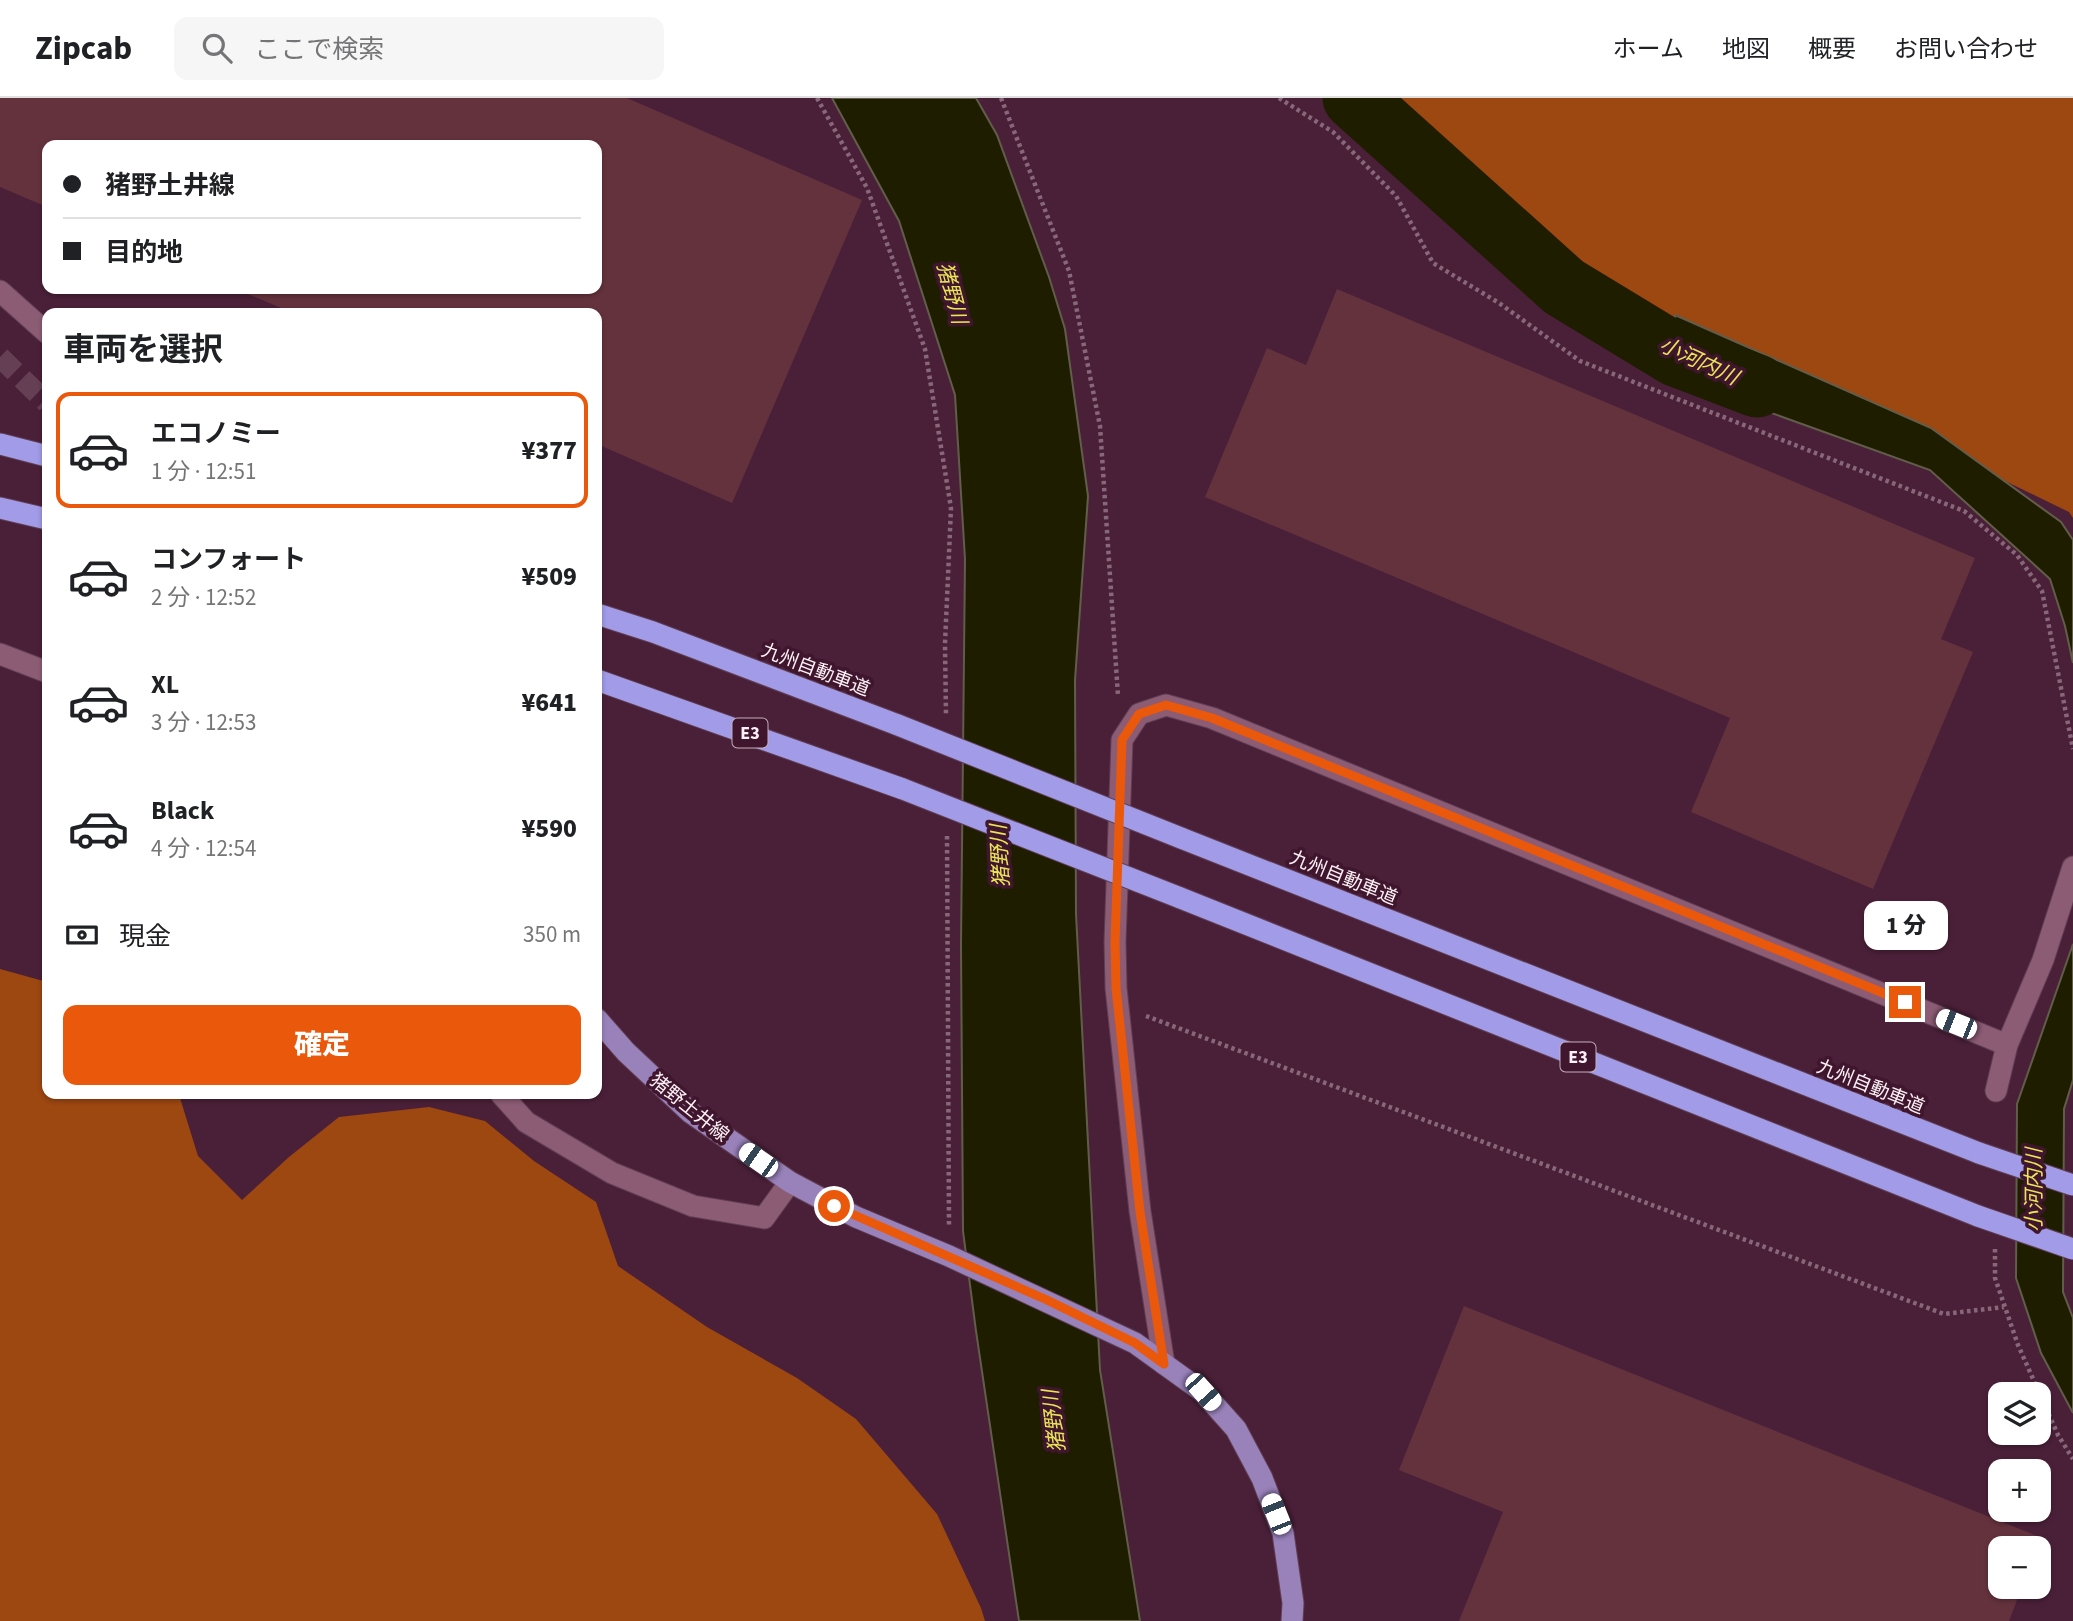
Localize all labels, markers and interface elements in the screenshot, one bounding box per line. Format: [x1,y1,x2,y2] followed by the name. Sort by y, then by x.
[174,17,664,80] search box
[35,25,132,72] text: Zipcab
[198,29,236,67] icon: search
[254,31,384,68] text: ここで検索
[1613,32,1684,67] text: ホーム
[1722,32,1770,67] text: 地図
[1808,32,1856,67] text: 概要
[1894,32,2038,67] text: お問い合わせ
[105,167,235,204] text: 猪野土井線
[105,234,183,271] text: 目的地
[929,259,975,329] water label: 猪野川
[63,327,223,373] text: 車両を選択
[1655,330,1745,393] water label: 小河内川
[151,415,281,452] text: エコノミー
[67,419,130,482] icon: car
[521,432,577,469] text: ¥377
[151,455,256,488] text: 1 分 · 12:51
[151,541,306,578] text: コンフォート
[67,545,130,608] icon: car
[521,558,577,595] text: ¥509
[151,581,256,614] text: 2 分 · 12:52
[757,637,874,703] street label: 九州自動車道
[151,666,179,703] text: XL
[67,671,130,734] icon: car
[521,684,577,721] text: ¥641
[151,706,256,739] text: 3 分 · 12:53
[732,718,768,748] road number: E3
[151,792,214,829] text: Black
[67,797,130,860] icon: car
[521,810,577,847] text: ¥590
[983,822,1017,888] water label: 猪野川
[151,832,256,865] text: 4 分 · 12:54
[1286,845,1401,912] street label: 九州自動車道
[1863,900,1947,950] callout: 1 分
[1886,909,1926,942] text: 1 分
[63,916,101,954] icon: cash
[119,918,171,955] text: 現金
[523,918,581,951] text: 350 m
[1889,986,1921,1018] route end
[63,1005,581,1085] button: 確定
[1933,1006,1980,1042] car
[1560,1042,1596,1072] road number: E3
[1813,1054,1928,1121] street label: 九州自動車道
[644,1068,734,1149] street label: 猪野土井線
[735,1139,782,1181] car
[2019,1146,2049,1232] water label: 小河内川
[818,1190,850,1222] route start
[1182,1369,1225,1415] car
[1988,1382,2051,1599] map controls
[1988,1382,2051,1445] button: layers
[1035,1386,1073,1454] water label: 猪野川
[1988,1459,2051,1522] button: +
[1259,1491,1294,1537] car
[1988,1536,2051,1599] button: −

